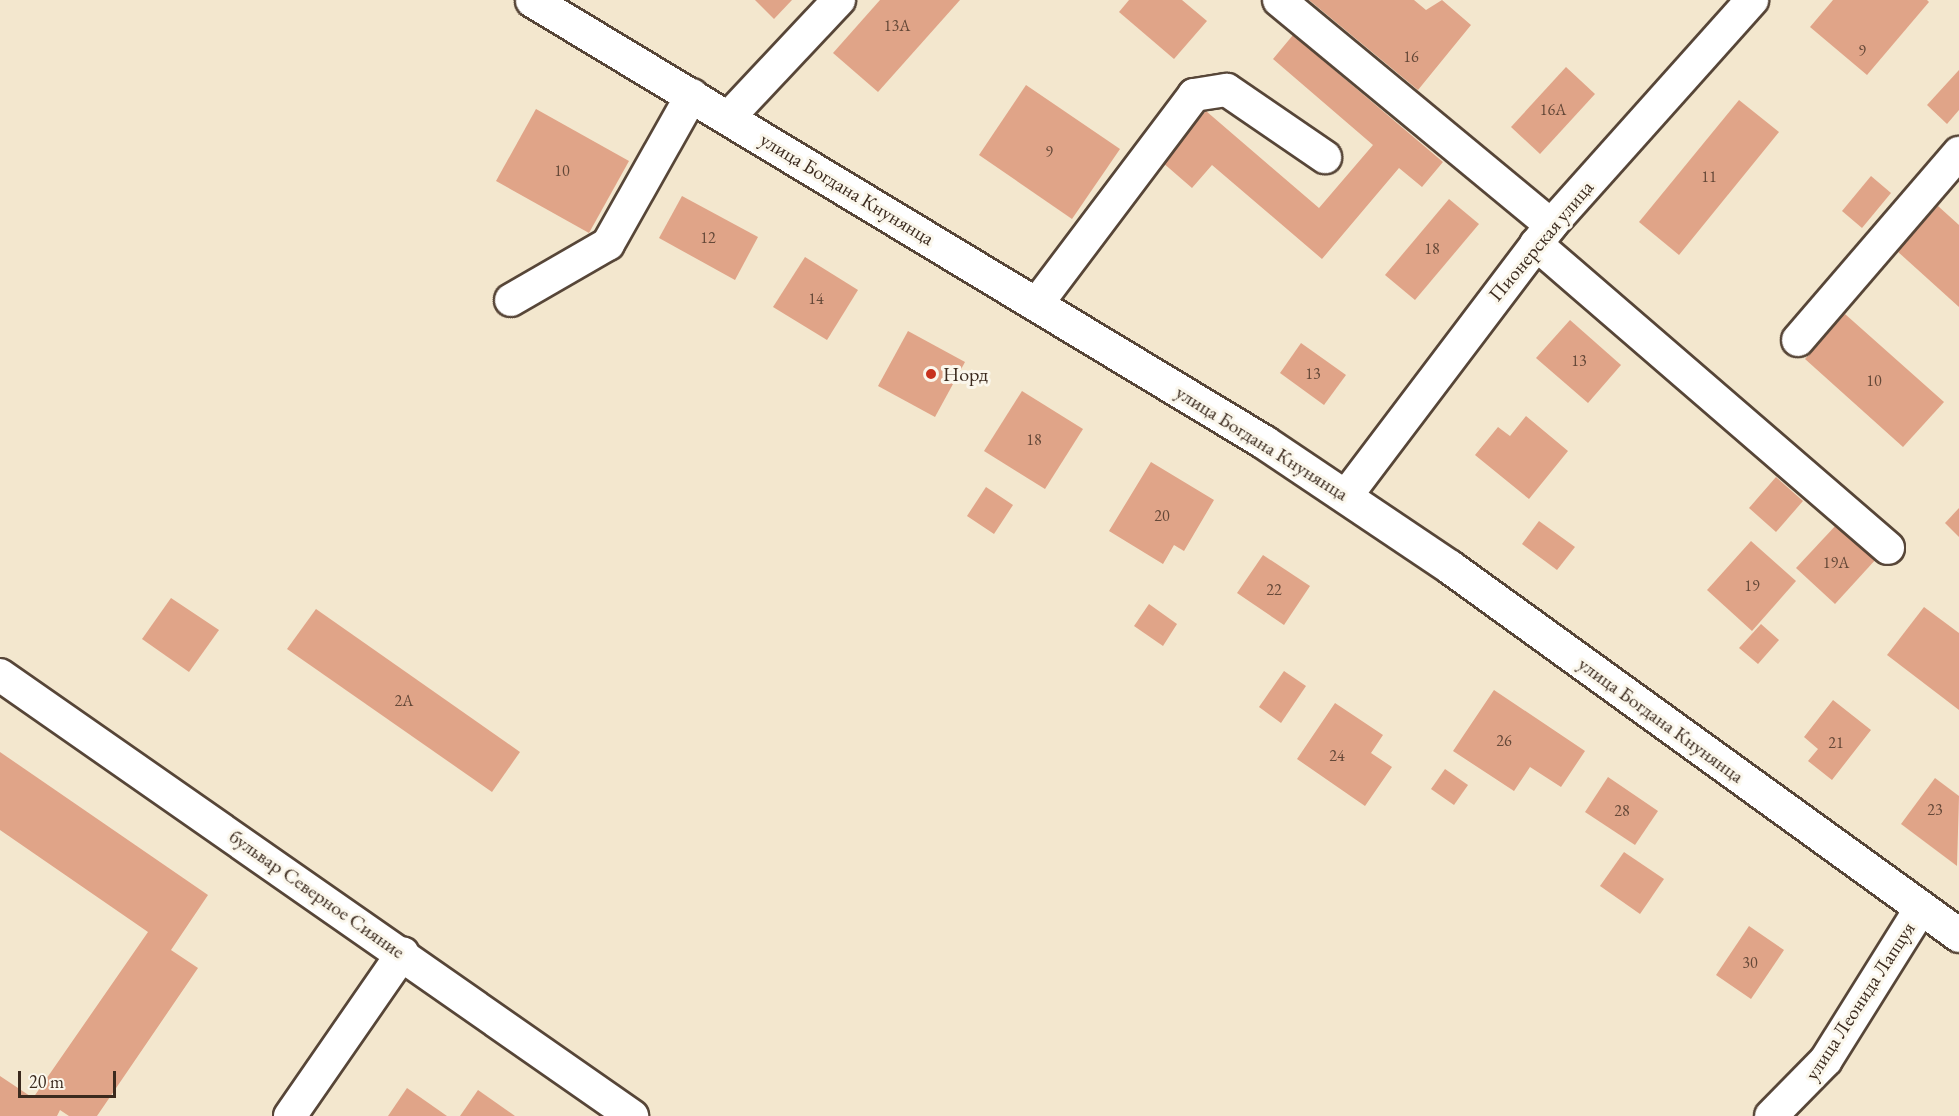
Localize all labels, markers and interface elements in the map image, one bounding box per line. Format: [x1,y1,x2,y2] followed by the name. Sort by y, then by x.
[884,16,910,36] house number: 13А
[1858,41,1866,61] house number: 9
[1403,47,1419,67] house number: 16
[1540,100,1566,120] house number: 16А
[756,127,938,251] street label: улица Богдана Кнунянца
[1045,142,1053,162] house number: 9
[554,161,570,181] house number: 10
[1701,167,1717,187] house number: 11
[1483,176,1599,306] street label: Пионерская улица
[700,228,716,248] house number: 12
[1424,239,1440,259] house number: 18
[808,289,824,309] house number: 14
[1571,351,1587,371] house number: 13
[943,362,988,386] place label: Норд
[1305,364,1321,384] house number: 13
[924,367,938,381] marker: Норд
[1866,371,1882,391] house number: 10
[1171,380,1353,506] street label: улица Богдана Кнунянца
[1026,430,1042,450] house number: 18
[1154,506,1170,526] house number: 20
[1823,553,1849,573] house number: 19А
[1744,576,1760,596] house number: 19
[1266,580,1282,600] house number: 22
[1573,652,1749,788] street label: улица Богдана Кнунянца
[395,691,413,711] house number: 2А
[1496,731,1512,751] house number: 26
[1828,733,1844,753] house number: 21
[1329,746,1345,766] house number: 24
[1927,800,1943,820] house number: 23
[1614,801,1630,821] house number: 28
[225,824,409,964] street label: бульвар Северное Сияние
[1800,917,1920,1085] street label: улица Леонида Лапцуя
[1742,953,1758,973] house number: 30
[21,1059,118,1097] scale bar
[29,1070,64,1093] text: 20 m

